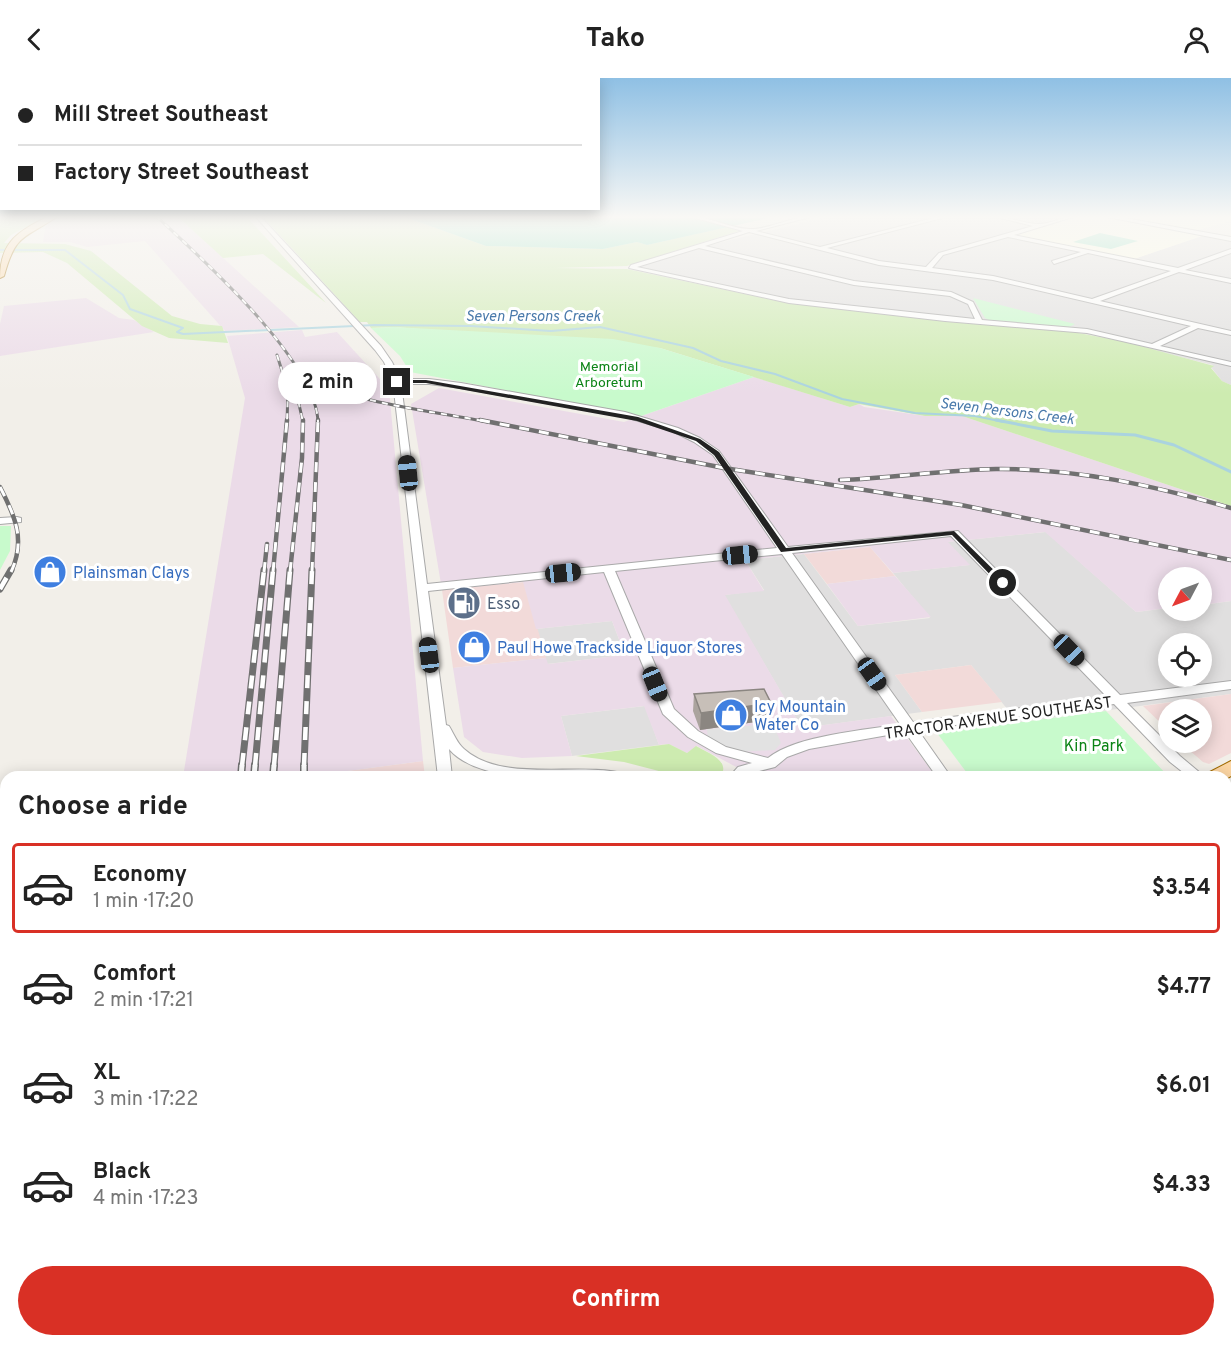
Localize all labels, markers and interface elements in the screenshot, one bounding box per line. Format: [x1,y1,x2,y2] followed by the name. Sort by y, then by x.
[586,22,645,56] text: Tako
[18,23,51,56] icon: back
[1180,23,1213,56] icon: person
[54,102,268,129] text: Mill Street Southeast
[54,160,309,187] text: Factory Street Southeast
[466,308,601,327] water label: Seven Persons Creek
[575,359,643,392] park label: Memorial Arboretum
[277,361,376,403] callout: 2 min
[383,368,410,395] route end
[301,370,354,396] text: 2 min
[939,395,1075,430] water label: Seven Persons Creek
[397,454,419,492] car
[721,544,759,566] car
[32,554,68,590] shop icon: Plainsman Clays
[544,562,582,584] car
[73,564,190,584] place label: Plainsman Clays
[1158,567,1212,621] north arrow
[1158,567,1212,753] map controls
[989,569,1016,596] route start
[446,585,482,621] fuel station icon: Esso
[487,595,520,615] place label: Esso
[456,629,492,665] shop icon: Paul Howe Trackside Liquor Stores
[1050,631,1088,669] car
[1158,633,1212,687] button: locate
[418,636,440,674] car
[497,639,742,659] place label: Paul Howe Trackside Liquor Stores
[854,654,890,694] car
[640,664,670,704] car
[883,693,1114,745] street label: TRACTOR AVENUE SOUTHEAST
[713,697,749,733] shop icon: Icy Mountain Water Co
[754,698,846,736] place label: Icy Mountain Water Co
[1158,699,1212,753] button: layers
[1064,737,1124,757] park label: Kin Park
[18,790,188,824] text: Choose a ride
[21,861,75,915] icon: car
[93,862,187,889] text: Economy
[1152,875,1211,902] text: $3.54
[93,889,194,915] text: 1 min · 17:20
[21,960,75,1014] icon: car
[93,961,176,988] text: Comfort
[1157,974,1211,1001] text: $4.77
[93,988,194,1014] text: 2 min · 17:21
[21,1059,75,1113] icon: car
[93,1060,120,1087] text: XL
[1156,1073,1211,1100] text: $6.01
[93,1087,198,1113] text: 3 min · 17:22
[21,1158,75,1212] icon: car
[93,1159,151,1186] text: Black
[1152,1172,1211,1199] text: $4.33
[93,1186,199,1212] text: 4 min · 17:23
[18,1266,1214,1335] button: Confirm

